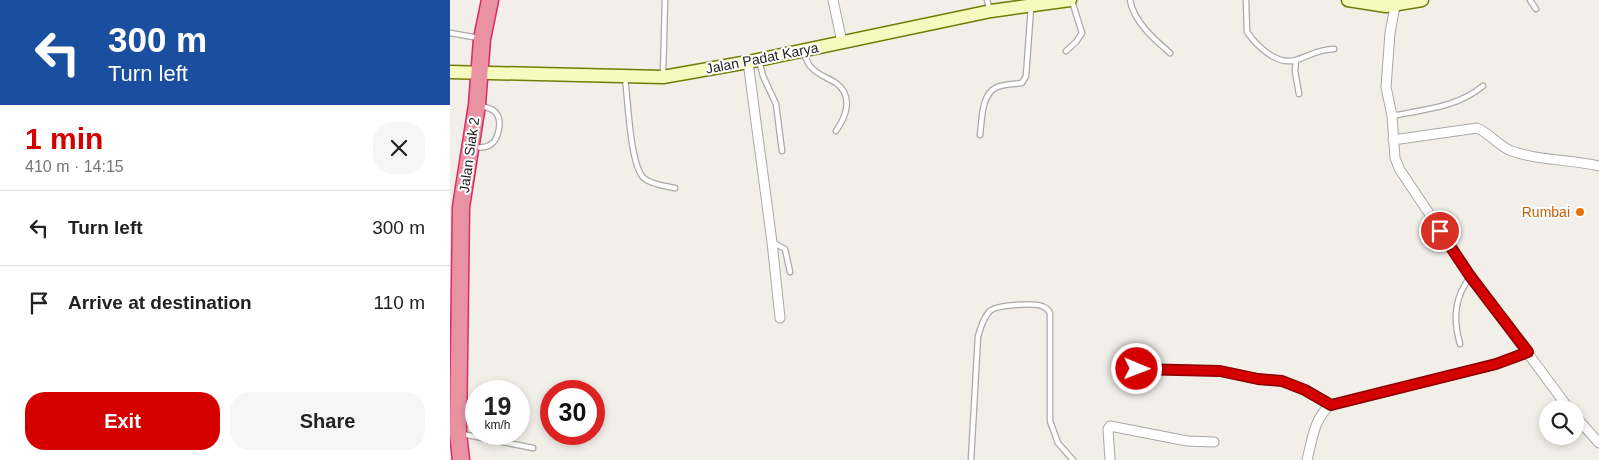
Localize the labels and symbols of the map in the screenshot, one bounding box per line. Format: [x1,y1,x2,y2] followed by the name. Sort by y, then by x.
[704,39,820,77] street label: Jalan Padat Karya
[456,116,482,194] street label: Jalan Siak 2
[1522,204,1570,220] place label: Rumbai
[1574,206,1586,218] marker: Rumbai
[1419,210,1461,252] pin
[1110,342,1162,394] position arrow
[540,380,605,445] speed limit sign: 30

